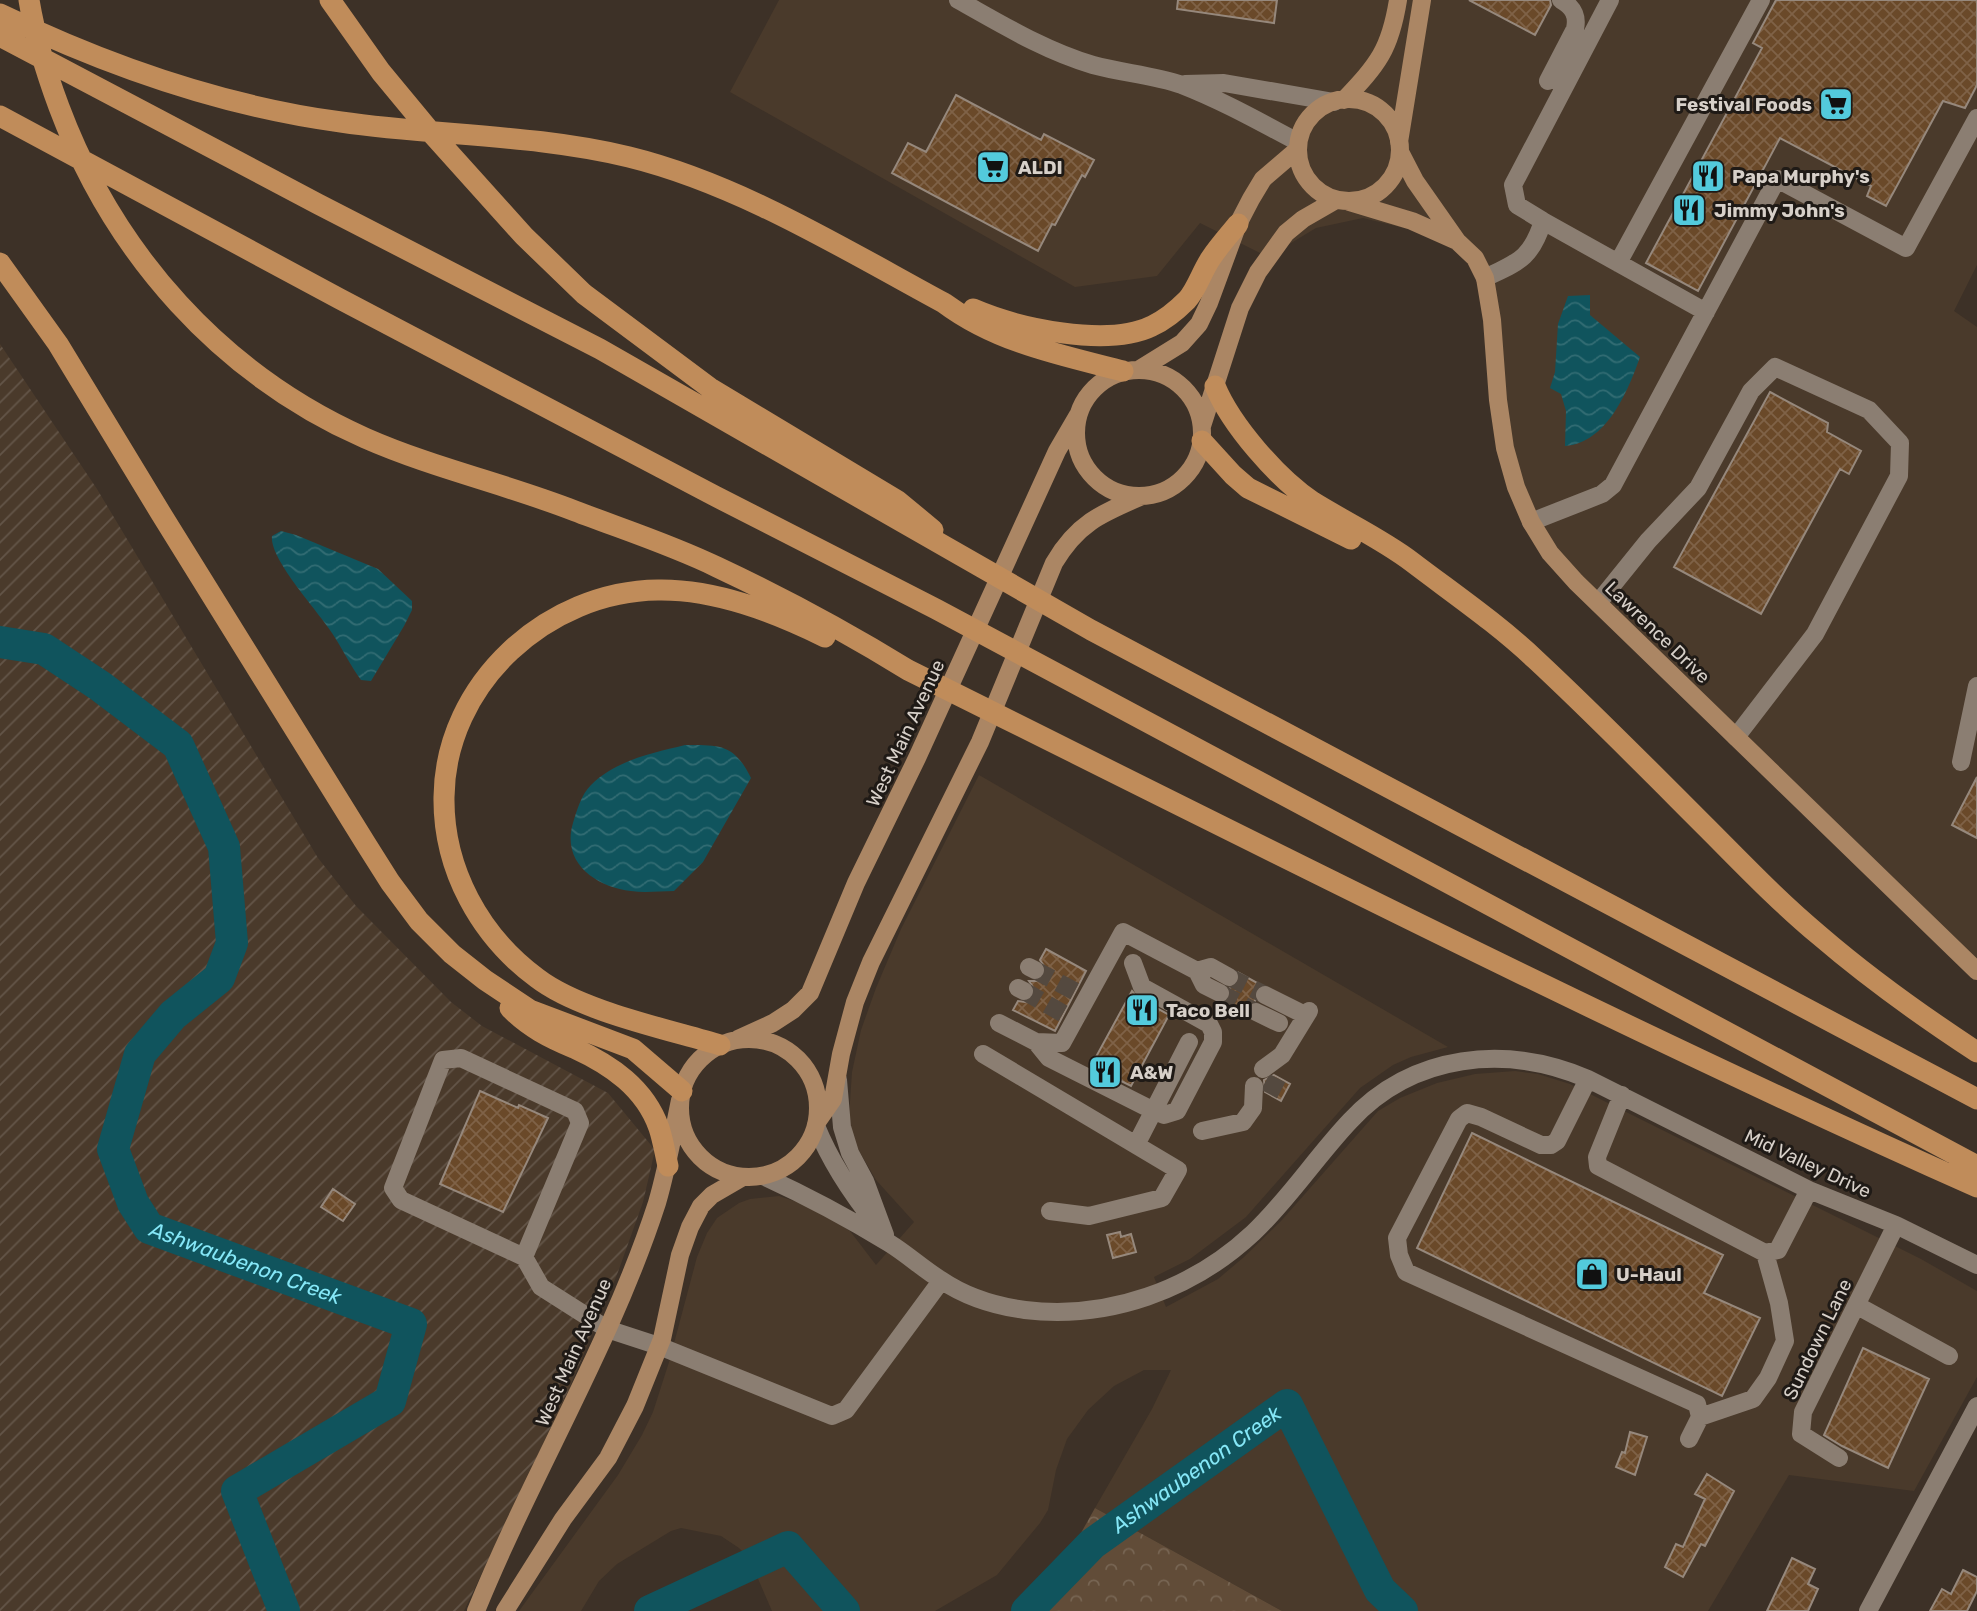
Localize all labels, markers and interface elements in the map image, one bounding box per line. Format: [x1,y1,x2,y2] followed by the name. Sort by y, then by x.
[1817,85,1855,123] supermarket icon: Festival Foods
[1676,93,1812,116] place label: Festival Foods
[974,148,1012,186] supermarket icon: ALDI
[1018,156,1063,179] place label: ALDI
[1689,157,1727,195] restaurant icon: Papa Murphy's
[1732,165,1870,188] place label: Papa Murphy's
[1670,191,1708,229] restaurant icon: Jimmy John's
[1714,199,1845,222] place label: Jimmy John's
[1600,576,1715,688] street label: Lawrence Drive
[861,656,950,810] street label: West Main Avenue
[1123,991,1161,1029] restaurant icon: Taco Bell
[1166,999,1250,1022] place label: Taco Bell
[1086,1053,1124,1091] restaurant icon: A&W
[1130,1061,1174,1084] place label: A&W
[1741,1124,1875,1203] street label: Mid Valley Drive
[146,1216,346,1310] water label: Ashwaubenon Creek
[1573,1255,1611,1293] shop icon: U-Haul
[1616,1263,1682,1286] place label: U-Haul
[530,1275,616,1430] street label: West Main Avenue
[1778,1275,1857,1403] street label: Sundown Lane
[1106,1399,1287,1538] water label: Ashwaubenon Creek

